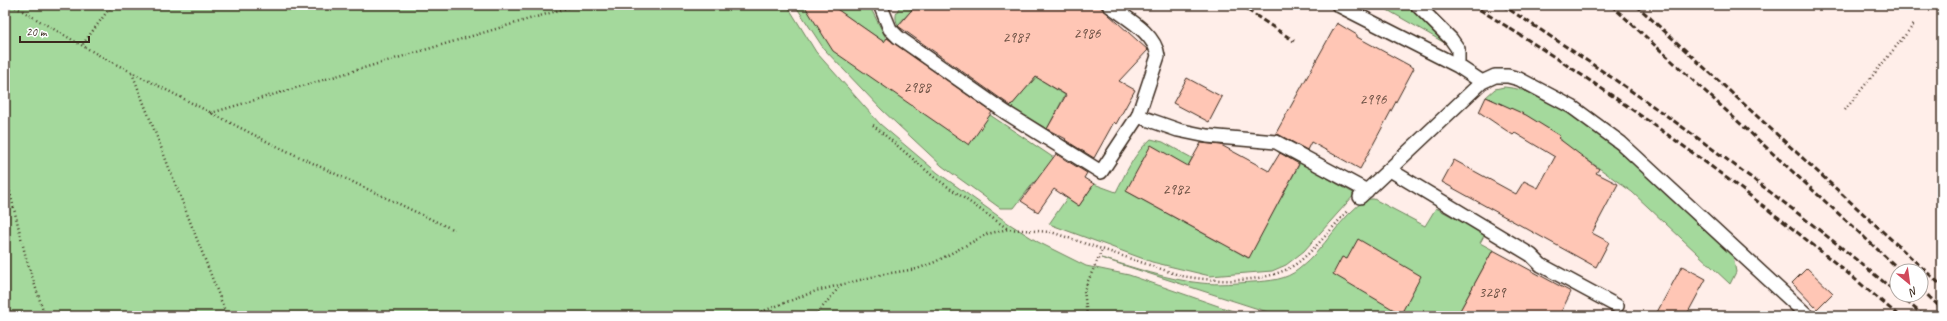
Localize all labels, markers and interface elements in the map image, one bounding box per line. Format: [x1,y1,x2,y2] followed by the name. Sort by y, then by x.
[20,18,89,44] scale bar
[26,24,48,40] text: 20 m
[1073,24,1102,43] house number: 2986
[1002,28,1031,47] house number: 2987
[903,78,932,97] house number: 2988
[1359,90,1388,109] house number: 2996
[1162,180,1191,199] house number: 2982
[1889,263,1929,303] north arrow
[1478,283,1507,302] house number: 3289
[1906,284,1920,301] text: N

